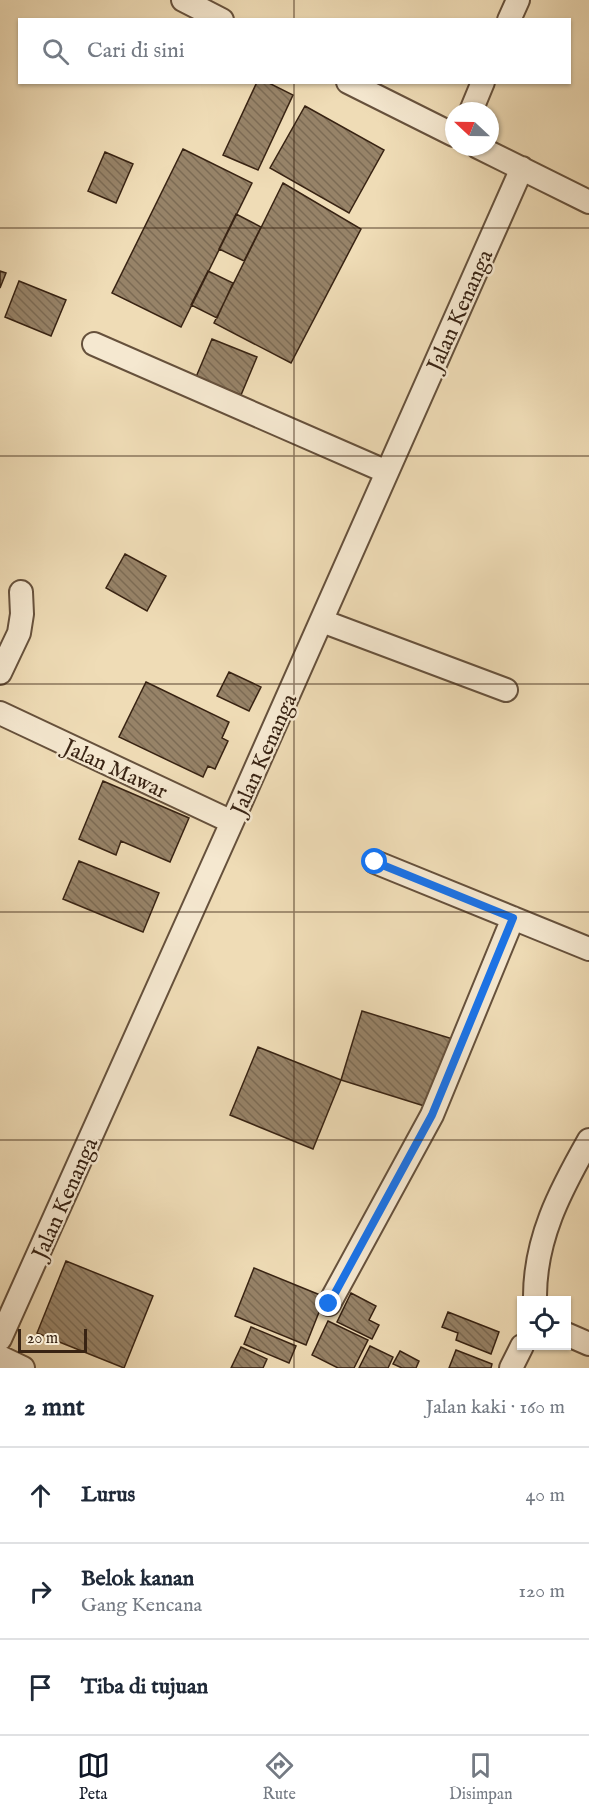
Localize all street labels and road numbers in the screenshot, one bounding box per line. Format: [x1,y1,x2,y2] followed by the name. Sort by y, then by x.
[420,245,500,379] street label: Jalan Kenanga
[224,689,304,823] street label: Jalan Kenanga
[56,732,172,806] street label: Jalan Mawar
[25,1133,105,1267] street label: Jalan Kenanga

